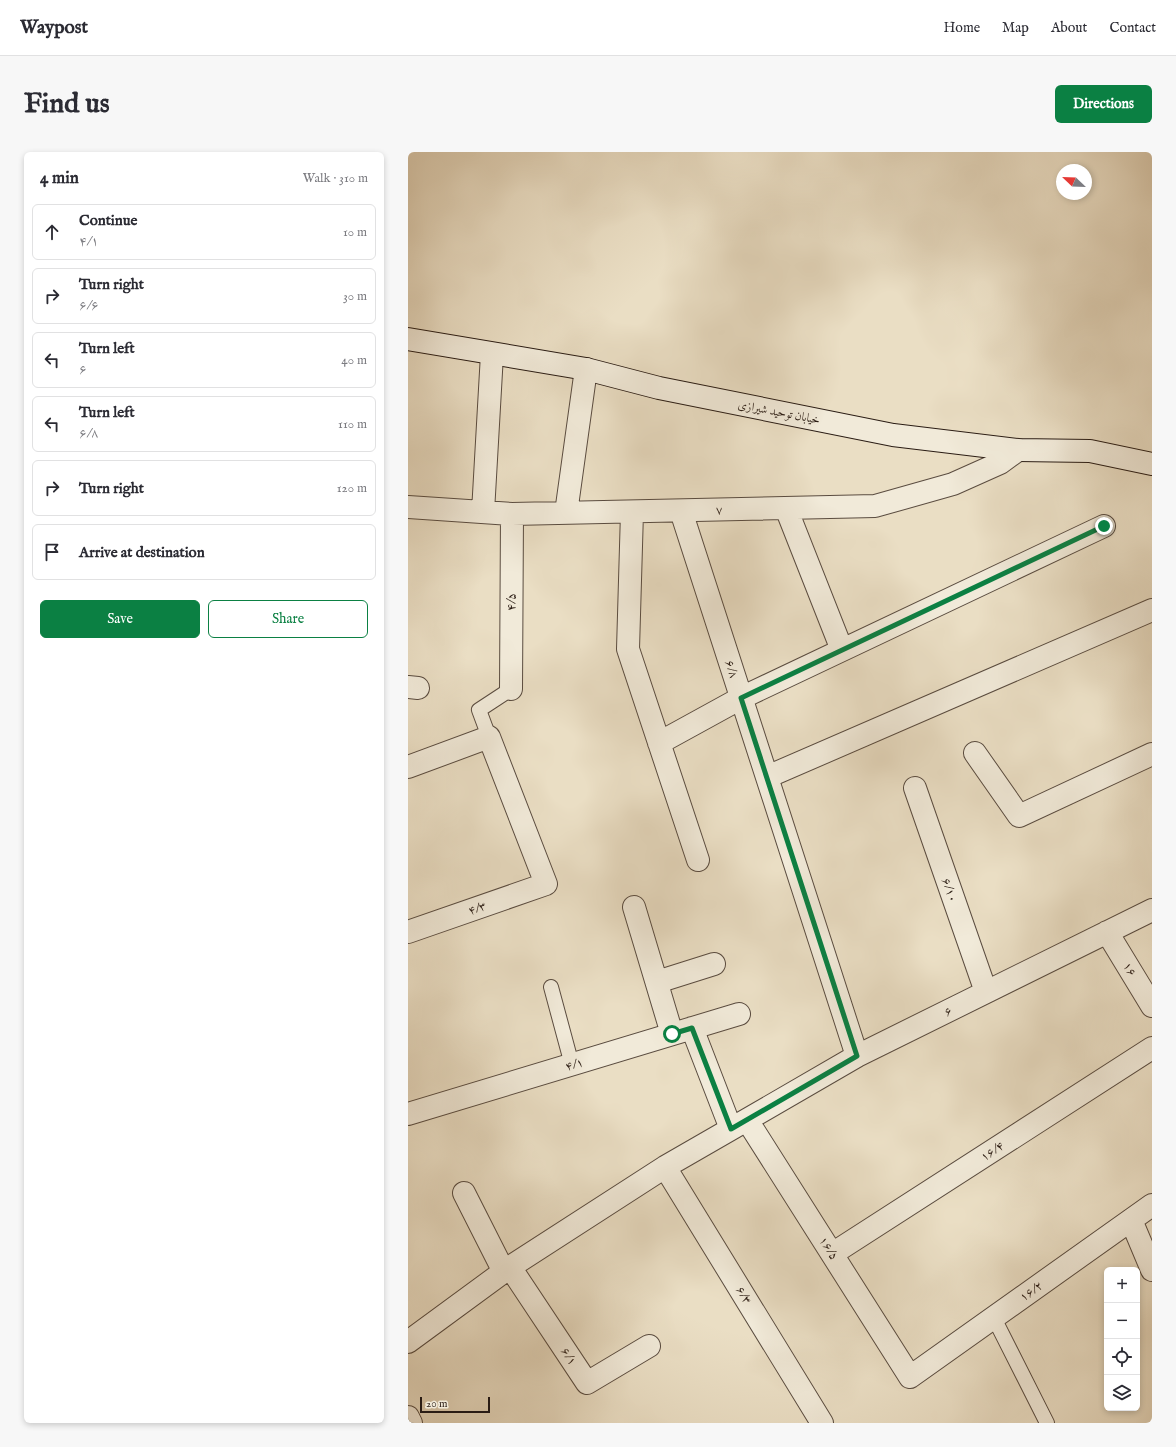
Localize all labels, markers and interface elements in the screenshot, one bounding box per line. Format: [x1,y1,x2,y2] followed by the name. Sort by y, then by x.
[20,16,88,40] text: Waypost
[944,19,980,37] text: Home
[1002,19,1029,37] text: Map
[1051,19,1087,37] text: About
[1109,19,1156,37] text: Contact
[1055,85,1152,123] button: Directions
[24,87,110,122] text: Find us
[1056,164,1092,200] north arrow
[40,168,79,189] text: 4 min
[303,170,368,187] text: Walk · 310 m
[79,211,137,230] text: Continue
[41,221,63,243] icon: ahead
[343,224,367,241] text: 10 m
[79,233,99,250] text: ۴/۱
[79,275,144,294] text: Turn right
[41,285,63,307] icon: right
[343,288,367,305] text: 30 m
[79,297,99,314] text: ۶/۶
[79,339,135,358] text: Turn left
[41,349,63,371] icon: left
[341,352,367,369] text: 40 m
[79,361,87,378] text: ۶
[736,397,821,428] street label: خیابان توحید شیرازی
[79,403,135,422] text: Turn left
[41,413,63,435] icon: left
[338,416,367,433] text: 110 m
[79,425,99,442] text: ۶/۸
[41,477,63,499] icon: right
[79,479,144,498] text: Turn right
[337,480,367,497] text: 120 m
[715,503,723,518] street label: ۷
[1095,517,1113,535] route end
[41,541,63,563] icon: arrive
[79,543,205,562] text: Arrive at destination
[504,593,519,611] street label: ۴/۵
[40,600,200,638] button: Save
[208,600,368,638] button: Share
[722,658,741,680] street label: ۶/۸
[938,876,961,904] street label: ۶/۱۰
[466,898,488,919] street label: ۴/۳
[1120,959,1140,979] street label: ۱۶
[942,1003,955,1020] street label: ۶
[663,1025,681,1043] route start
[563,1055,585,1074] street label: ۴/۱
[978,1138,1007,1165] street label: ۱۶/۴
[816,1234,842,1263] street label: ۱۶/۵
[1104,1267,1140,1411] map controls
[1104,1267,1140,1303] button: +
[1017,1278,1046,1305] street label: ۱۶/۲
[732,1284,755,1307] street label: ۶/۳
[1104,1303,1140,1339] button: −
[1104,1339,1140,1375] button: locate
[557,1345,580,1368] street label: ۶/۱
[1104,1375,1140,1411] button: layers
[420,1395,490,1414] scale bar
[426,1397,447,1411] text: 20 m

